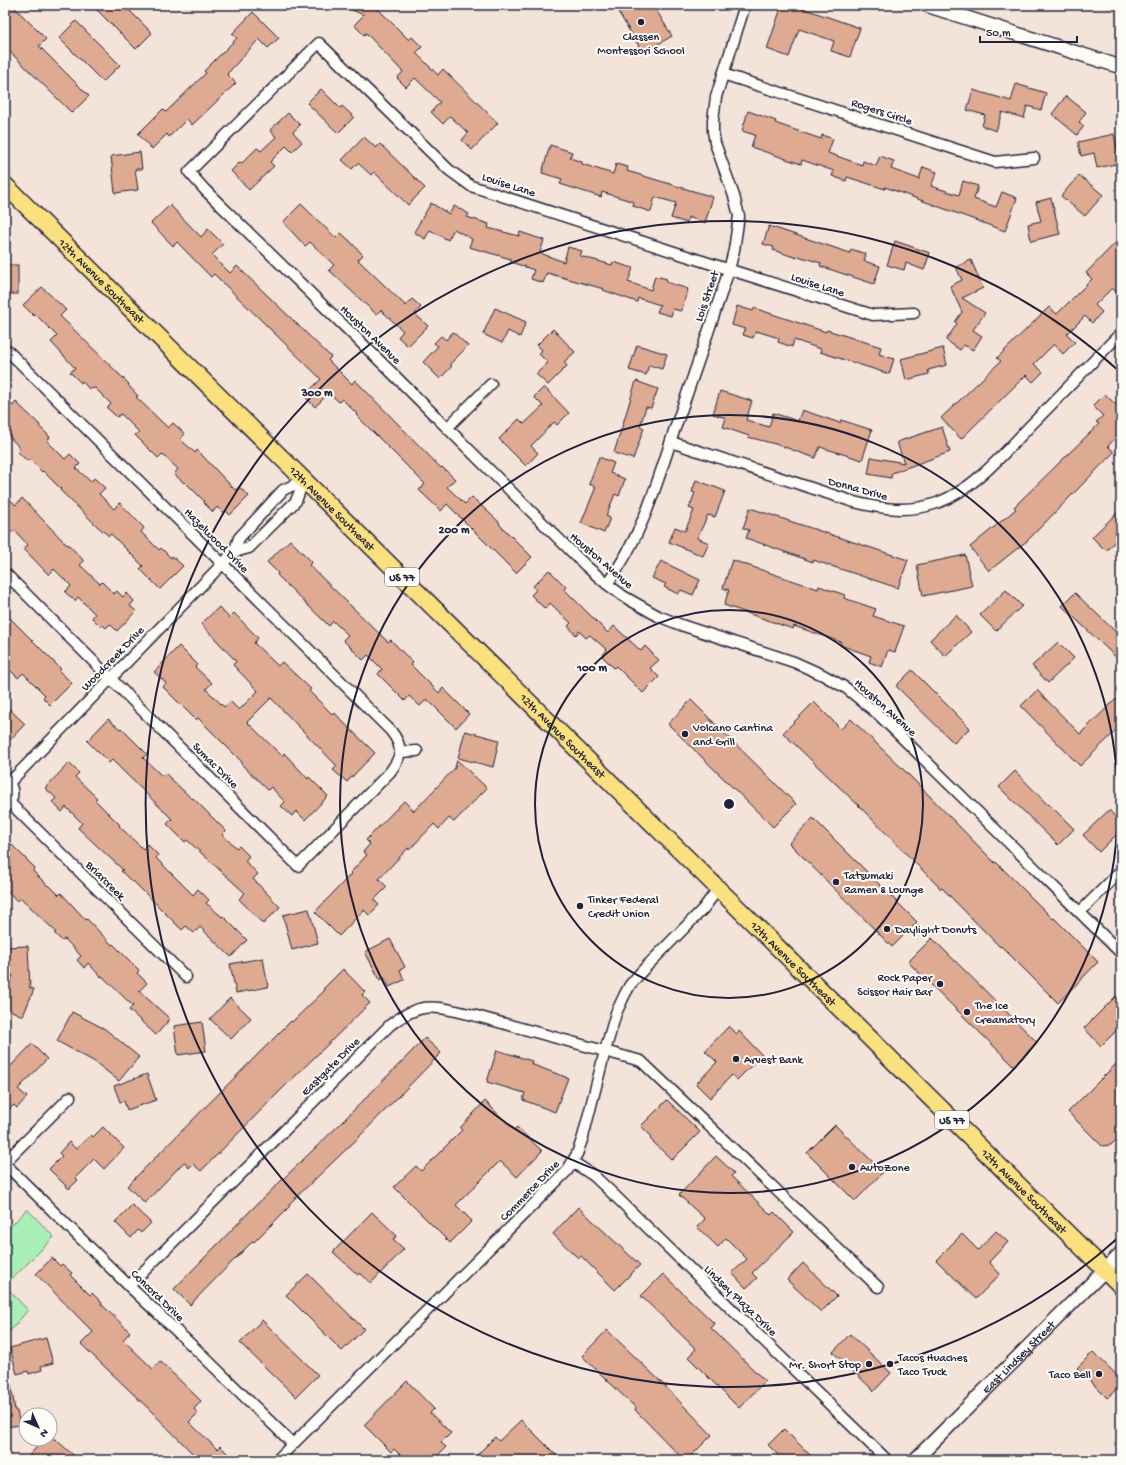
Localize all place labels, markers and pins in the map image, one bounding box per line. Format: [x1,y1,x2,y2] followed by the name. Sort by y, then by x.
[636,17,646,27] marker: Classen Montessori School
[597,31,685,59] place label: Classen Montessori School
[692,722,773,750] place label: Volcano Cantina and Grill
[680,729,690,739] marker: Volcano Cantina and Grill
[722,797,736,811] centre of rings
[843,870,924,898] place label: Tatsumaki Ramen & Lounge
[831,877,841,887] marker: Tatsumaki Ramen & Lounge
[587,894,659,922] place label: Tinker Federal Credit Union
[575,901,585,911] marker: Tinker Federal Credit Union
[882,924,892,934] marker: Daylight Donuts
[894,924,977,938] place label: Daylight Donuts
[857,972,934,1000] place label: Rock Paper Scissor Hair Bar
[935,979,945,989] marker: Rock Paper Scissor Hair Bar
[974,1000,1035,1028] place label: The Ice Creamatory
[962,1007,972,1017] marker: The Ice Creamatory
[731,1054,741,1064] marker: Arvest Bank
[744,1054,804,1068] place label: Arvest Bank
[847,1162,857,1172] marker: AutoZone
[860,1162,911,1176] place label: AutoZone
[897,1352,968,1380] place label: Tacos Huaches Taco Truck
[789,1359,861,1373] place label: Mr. Short Stop
[864,1359,874,1369] marker: Mr. Short Stop
[885,1359,895,1369] marker: Tacos Huaches Taco Truck
[1048,1369,1091,1383] place label: Taco Bell
[1094,1369,1104,1379] marker: Taco Bell

